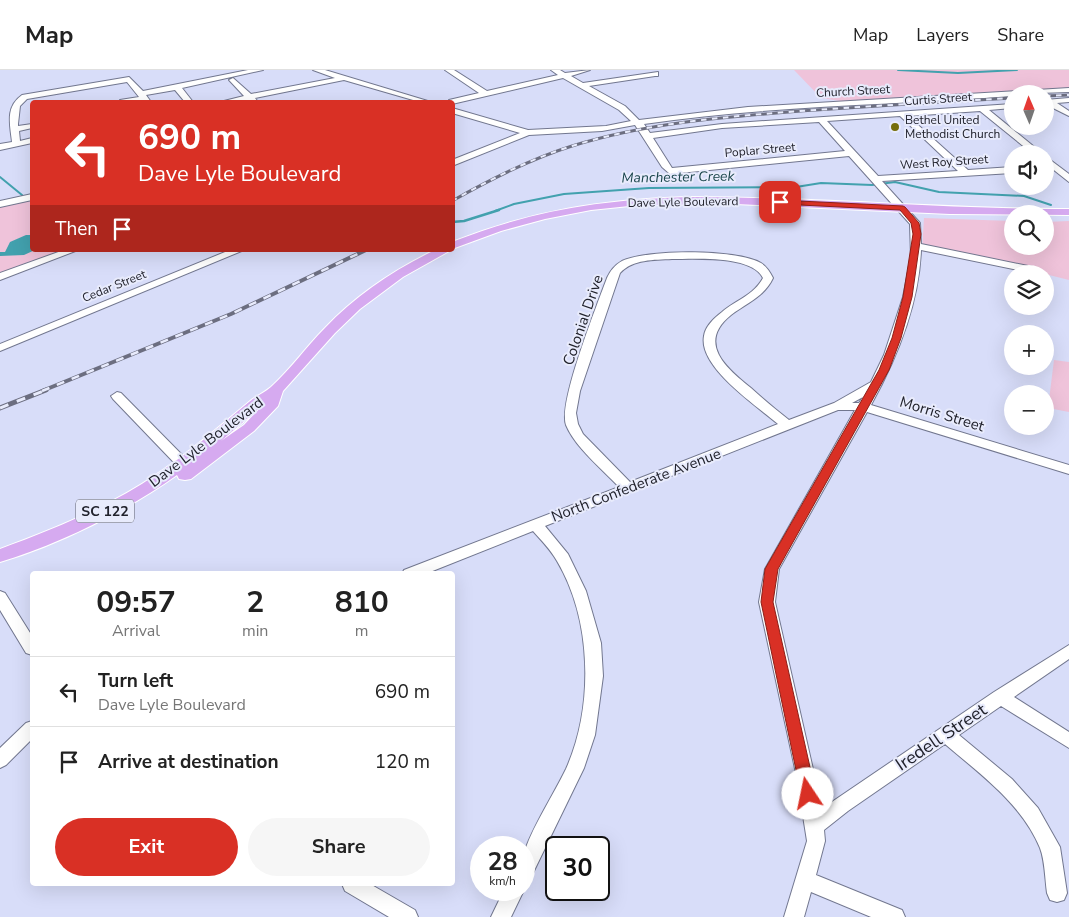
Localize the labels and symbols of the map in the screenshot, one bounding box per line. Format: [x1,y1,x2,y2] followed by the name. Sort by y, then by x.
[816,81,891,101] street label: Church Street
[1004,85,1054,135] north arrow
[904,89,973,109] street label: Curtis Street
[905,112,1000,142] place label: Bethel United Methodist Church
[889,121,901,133] marker: Bethel United Methodist Church
[724,139,797,161] street label: Poplar Street
[899,151,989,173] street label: West Roy Street
[621,166,736,187] water label: Manchester Creek
[759,181,801,223] pin
[627,193,739,211] street label: Dave Lyle Boulevard
[80,266,149,306] street label: Cedar Street
[558,272,608,368] street label: Colonial Drive
[145,392,267,492] street label: Dave Lyle Boulevard
[897,392,987,437] street label: Morris Street
[548,443,724,527] street label: North Confederate Avenue
[76,500,134,522] road number: SC 122
[891,697,992,776] street label: Iredell Street
[781,767,833,819] position arrow
[545,836,610,901] speed limit sign: 30

